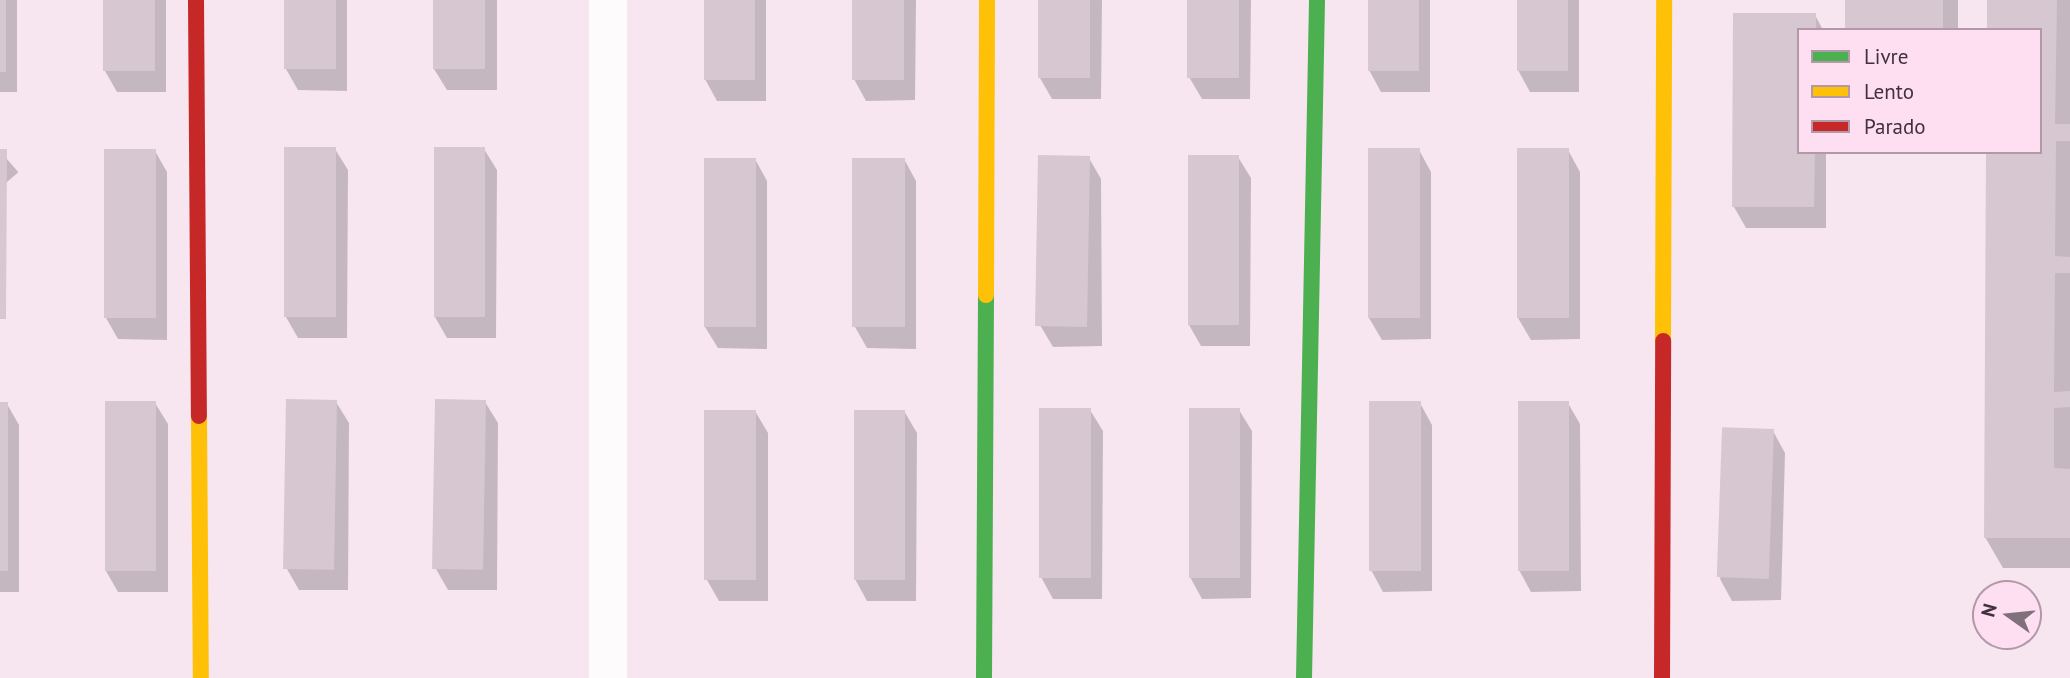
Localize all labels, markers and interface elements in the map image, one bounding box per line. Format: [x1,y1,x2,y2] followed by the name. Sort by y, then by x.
[1797,28,2042,154] legend
[1864,43,1908,70] text: Livre
[1864,78,1914,105] text: Lento
[1864,113,1926,140] text: Parado
[1972,580,2042,650] north arrow
[1975,601,2002,619] text: N

